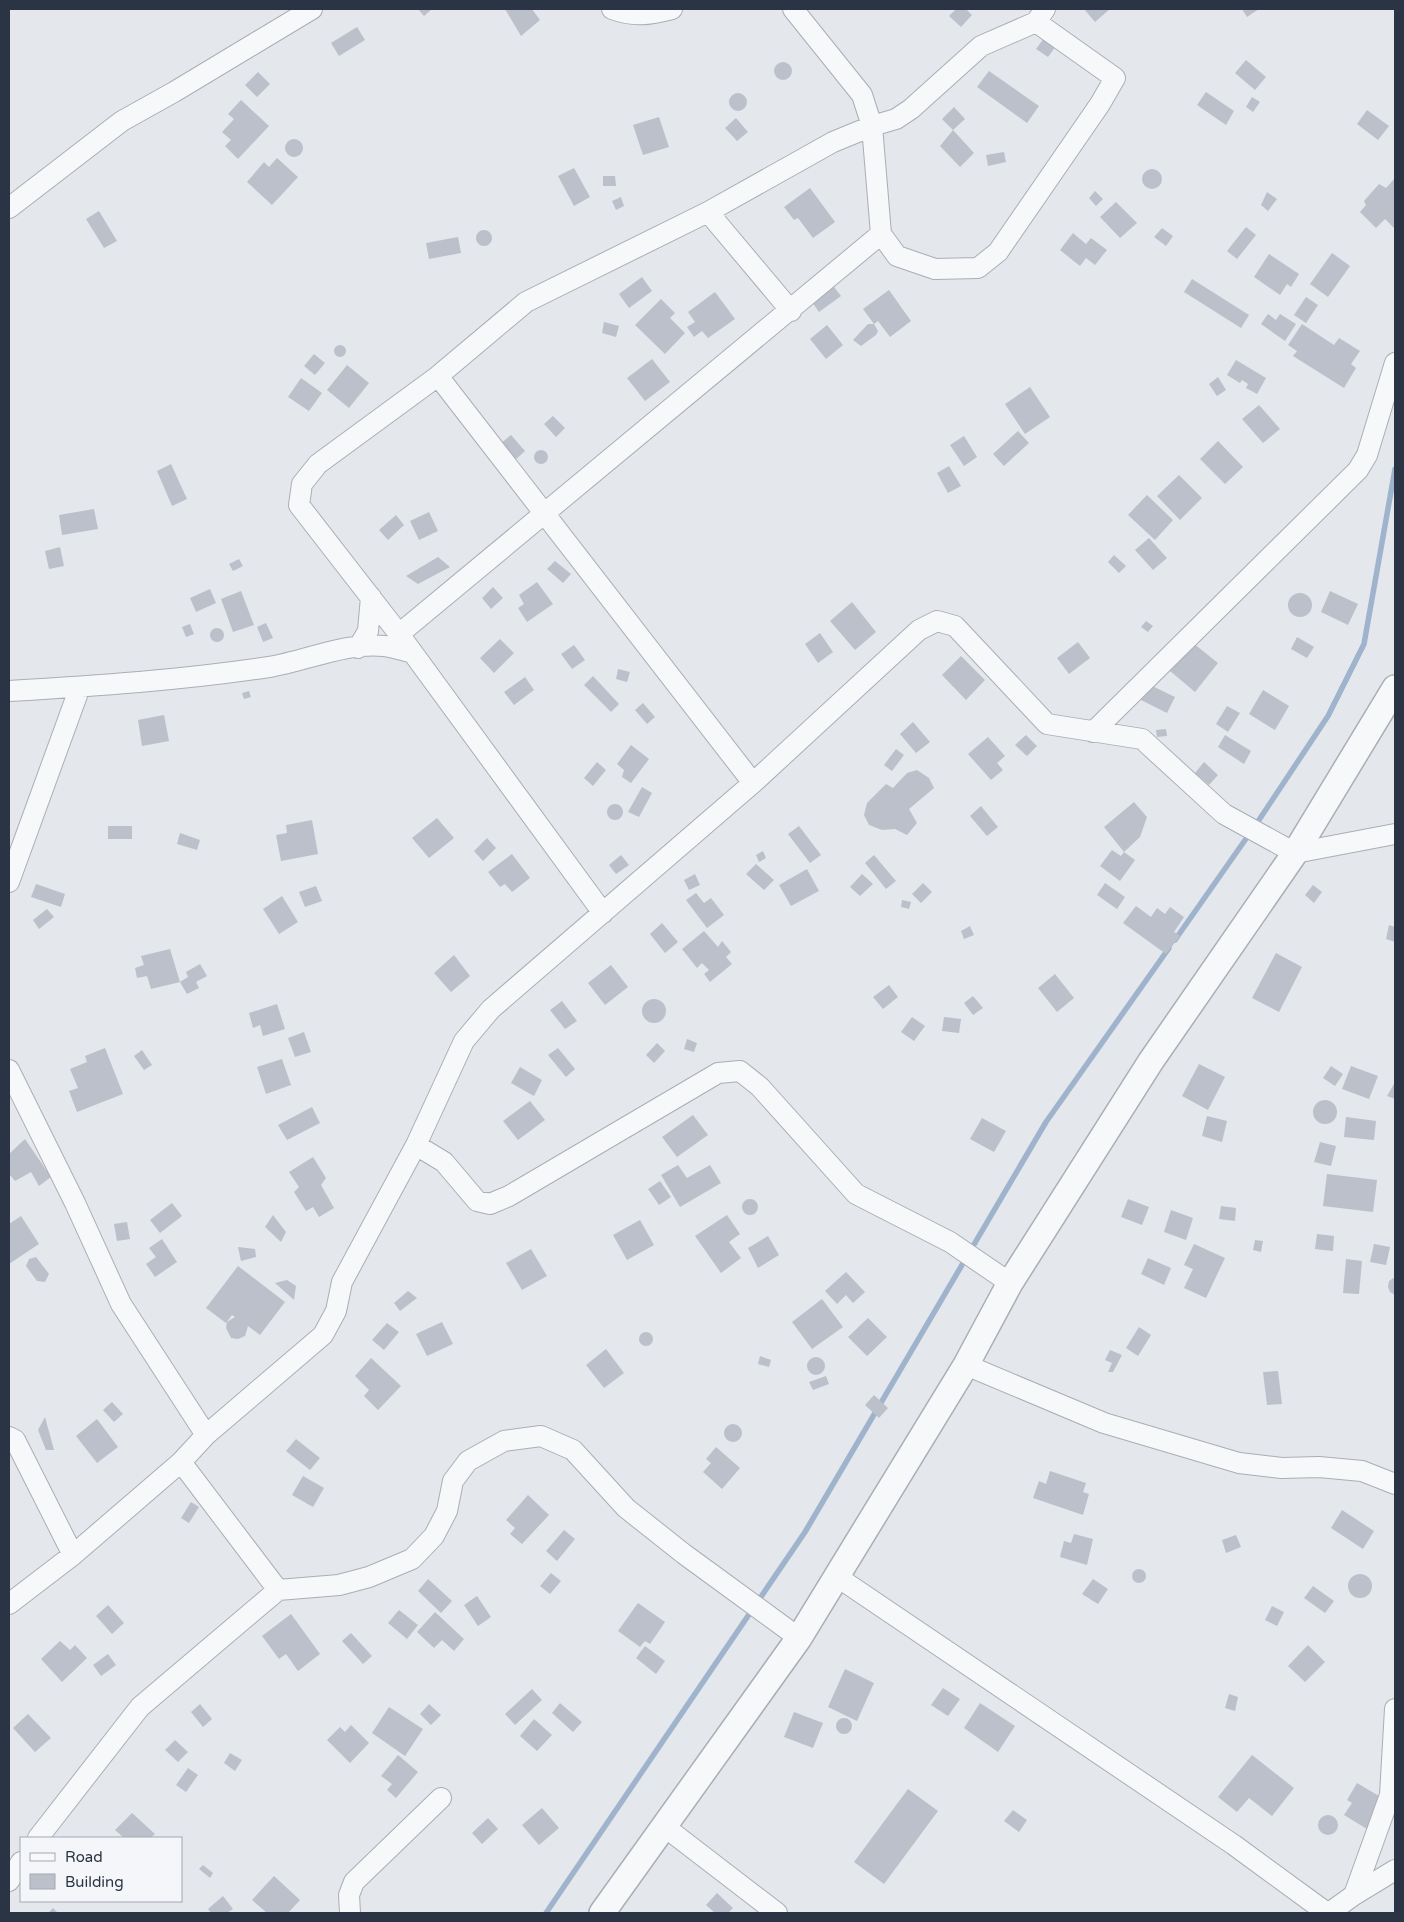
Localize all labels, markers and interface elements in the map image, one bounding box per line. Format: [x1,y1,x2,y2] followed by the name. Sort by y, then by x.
[20,1837,182,1902] legend
[65,1848,103,1866] text: Road
[65,1873,124,1891] text: Building

